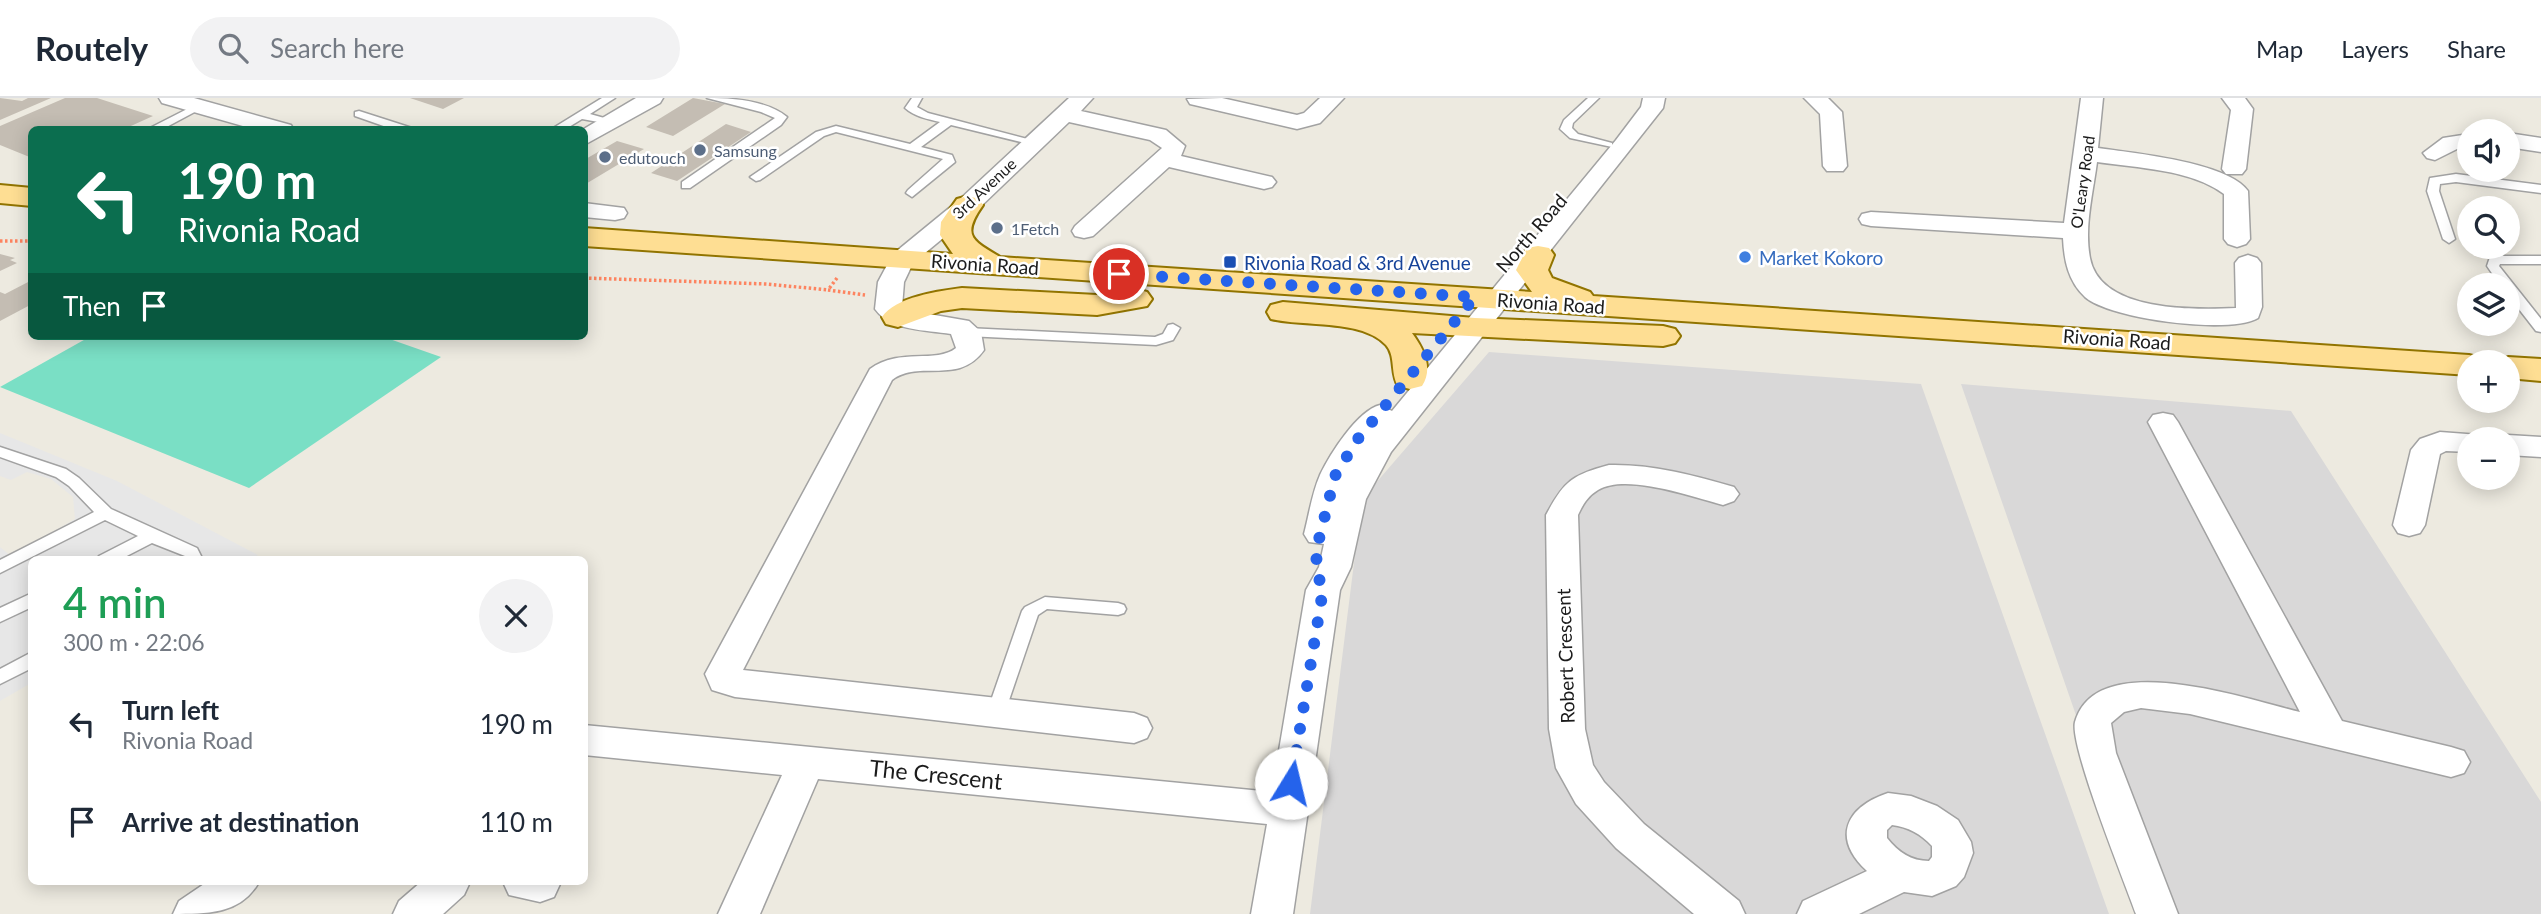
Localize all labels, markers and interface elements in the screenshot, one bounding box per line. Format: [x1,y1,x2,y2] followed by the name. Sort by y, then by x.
[190,17,680,80] search box
[35,28,148,68] text: Routely
[214,29,252,67] icon: search
[270,32,404,64] text: Search here
[2256,34,2303,63] text: Map
[2341,34,2409,63] text: Layers
[2447,34,2506,63] text: Share
[2457,119,2520,490] map controls
[2457,119,2520,182] button: sound
[2066,134,2098,230] street label: O'Leary Road
[714,141,777,160] place label: Samsung
[692,142,708,158] marker: Samsung
[619,148,686,167] place label: edutouch
[597,149,613,165] marker: edutouch
[178,151,316,209] text: 190 m
[63,154,154,245] icon: left
[948,154,1020,222] street label: 3rd Avenue
[1491,189,1571,277] street label: North Road
[2457,196,2520,259] button: search
[178,210,360,249] text: Rivonia Road
[1011,219,1059,238] place label: 1Fetch
[989,220,1005,236] marker: 1Fetch
[1089,244,1149,304] pin
[1759,246,1883,269] place label: Market Kokoro
[930,249,1040,279] street label: Rivonia Road
[1737,249,1753,265] marker: Market Kokoro
[1244,251,1471,274] place label: Rivonia Road & 3rd Avenue
[1222,254,1238,270] marker: Rivonia Road & 3rd Avenue
[1100,255,1138,293] icon: arrive
[2457,273,2520,336] button: layers
[135,287,173,325] icon: arrive
[1496,288,1606,318] street label: Rivonia Road
[63,290,121,322] text: Then
[2062,324,2172,354] street label: Rivonia Road
[2457,350,2520,413] button: +
[2457,427,2520,490] button: −
[63,577,167,627] text: 4 min
[479,579,553,653] button: close
[1551,588,1579,724] street label: Robert Crescent
[63,628,205,656] text: 300 m · 22:06
[122,694,219,726] text: Turn left
[63,705,101,743] icon: left
[480,708,553,740] text: 190 m
[122,726,253,754] text: Rivonia Road
[1254,746,1328,820] position arrow
[868,753,1005,795] street label: The Crescent
[63,803,101,841] icon: arrive
[122,806,359,838] text: Arrive at destination
[480,806,553,838] text: 110 m

